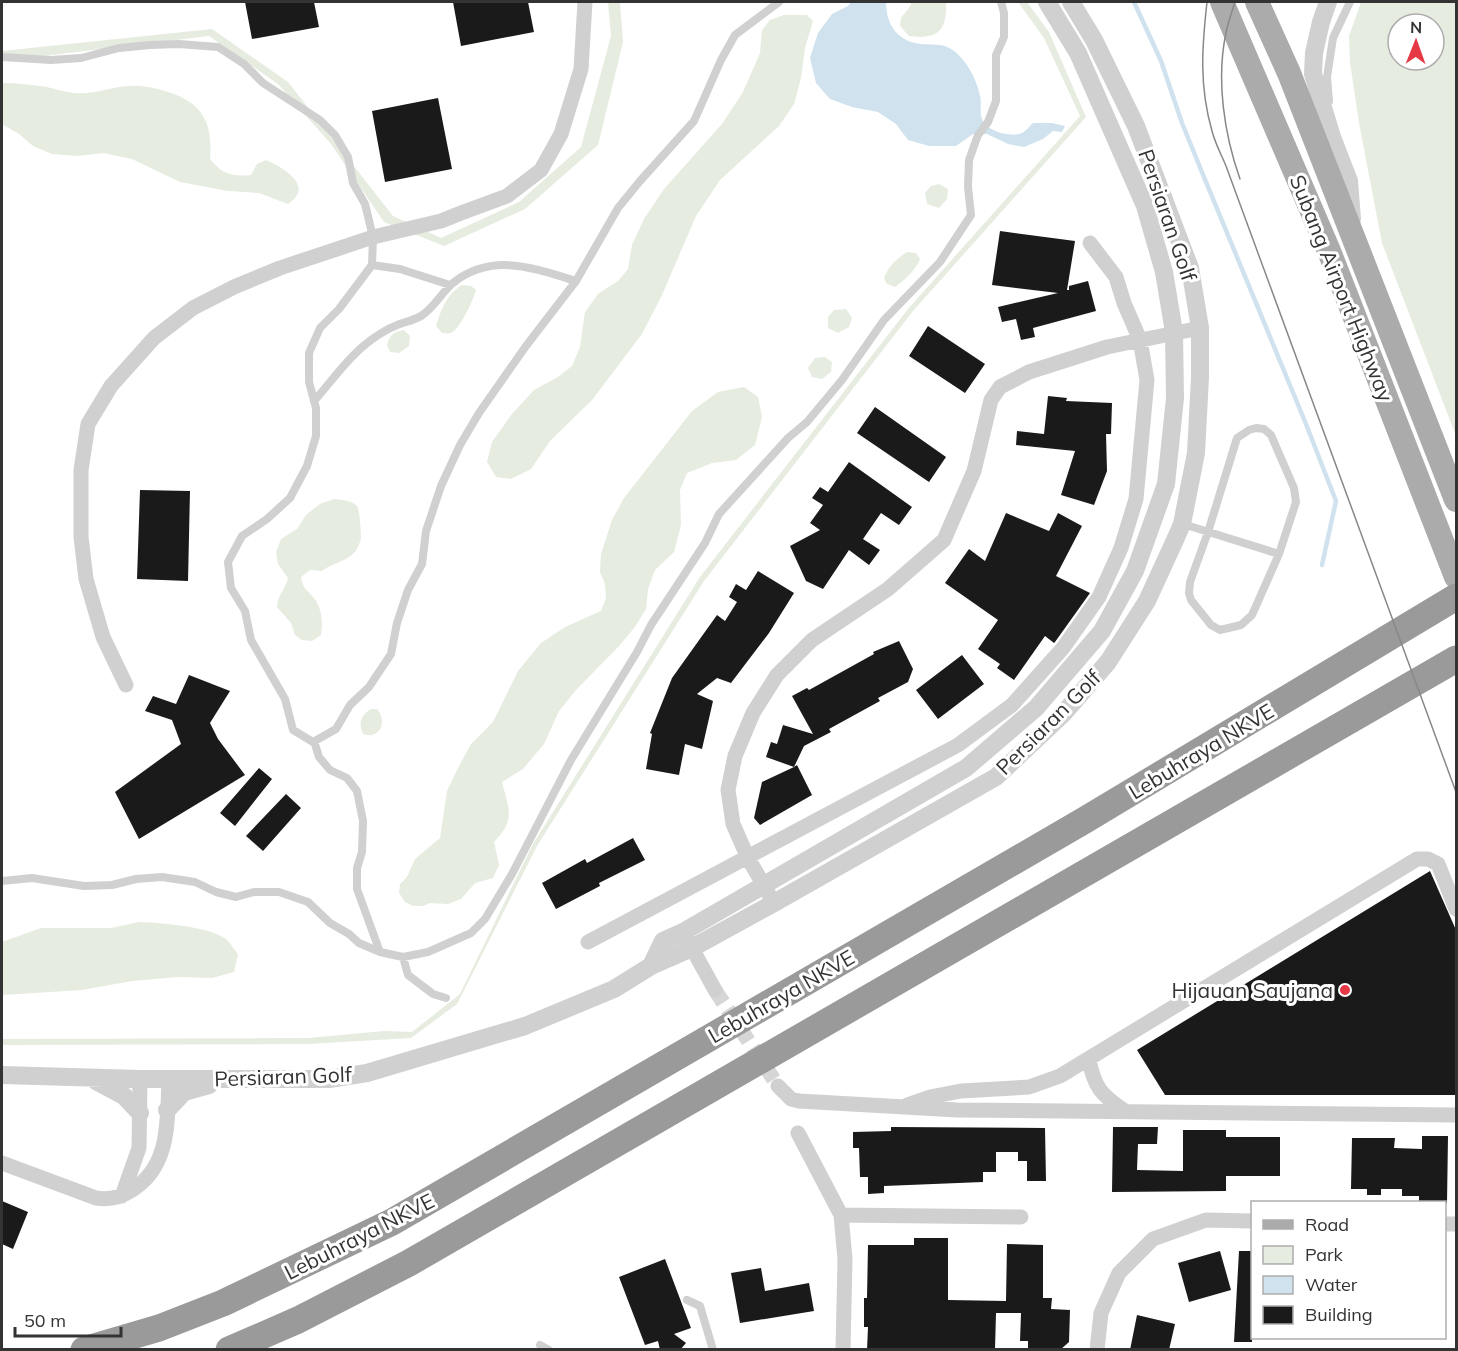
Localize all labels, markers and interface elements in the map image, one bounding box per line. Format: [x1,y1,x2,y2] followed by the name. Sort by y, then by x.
[1386,12,1446,72] north arrow
[1410,17,1422,37] text: N
[1133,146,1203,285] street label: Persiaran Golf
[1285,171,1399,405] street label: Subang Airport Highway
[990,664,1106,780] street label: Persiaran Golf
[1124,697,1278,805] street label: Lebuhraya NKVE
[703,944,859,1048] street label: Lebuhraya NKVE
[1172,977,1333,1003] place label: Hijauan Saujana
[1338,983,1352,997] marker: Hijauan Saujana
[214,1061,353,1091] street label: Persiaran Golf
[280,1187,438,1285] street label: Lebuhraya NKVE
[1251,1201,1446,1339] legend
[1305,1213,1349,1236] text: Road
[1305,1243,1344,1266] text: Park
[1305,1273,1358,1296] text: Water
[15,1300,122,1338] scale bar
[1305,1303,1373,1326] text: Building
[24,1309,66,1332] text: 50 m

